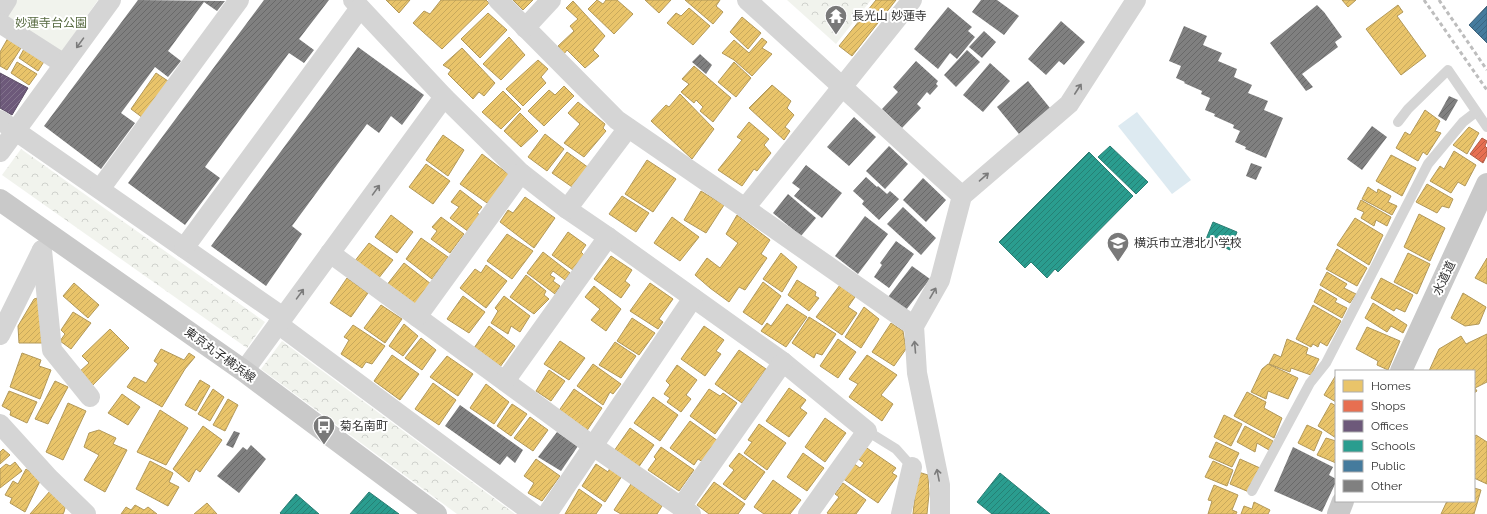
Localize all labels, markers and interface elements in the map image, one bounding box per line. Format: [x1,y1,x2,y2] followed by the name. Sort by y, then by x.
[823,3,849,36] temple icon: 長光山 妙蓮寺
[852,9,927,23] place label: 長光山 妙蓮寺
[15,16,87,30] park label: 妙蓮寺台公園
[76,37,84,48] one-way arrow
[1075,83,1083,95] one-way arrow
[978,173,989,182] one-way arrow
[372,184,381,195] one-way arrow
[1105,230,1131,263] school or university icon: 横浜市立港北小学校
[1134,236,1242,250] place label: 横浜市立港北小学校
[1430,259,1458,297] street label: 水道道
[930,287,937,299] one-way arrow
[295,289,304,300] one-way arrow
[182,325,258,385] street label: 東京丸子横浜線
[912,341,919,354] one-way arrow
[1335,370,1475,502] legend
[1371,379,1411,393] text: Homes
[1371,399,1406,413] text: Shops
[311,413,337,446] bus stop icon: 菊名南町
[340,419,388,433] place label: 菊名南町
[1371,419,1408,433] text: Offices
[1371,439,1415,453] text: Schools
[1371,459,1406,473] text: Public
[934,469,942,482] one-way arrow
[1371,479,1403,493] text: Other

